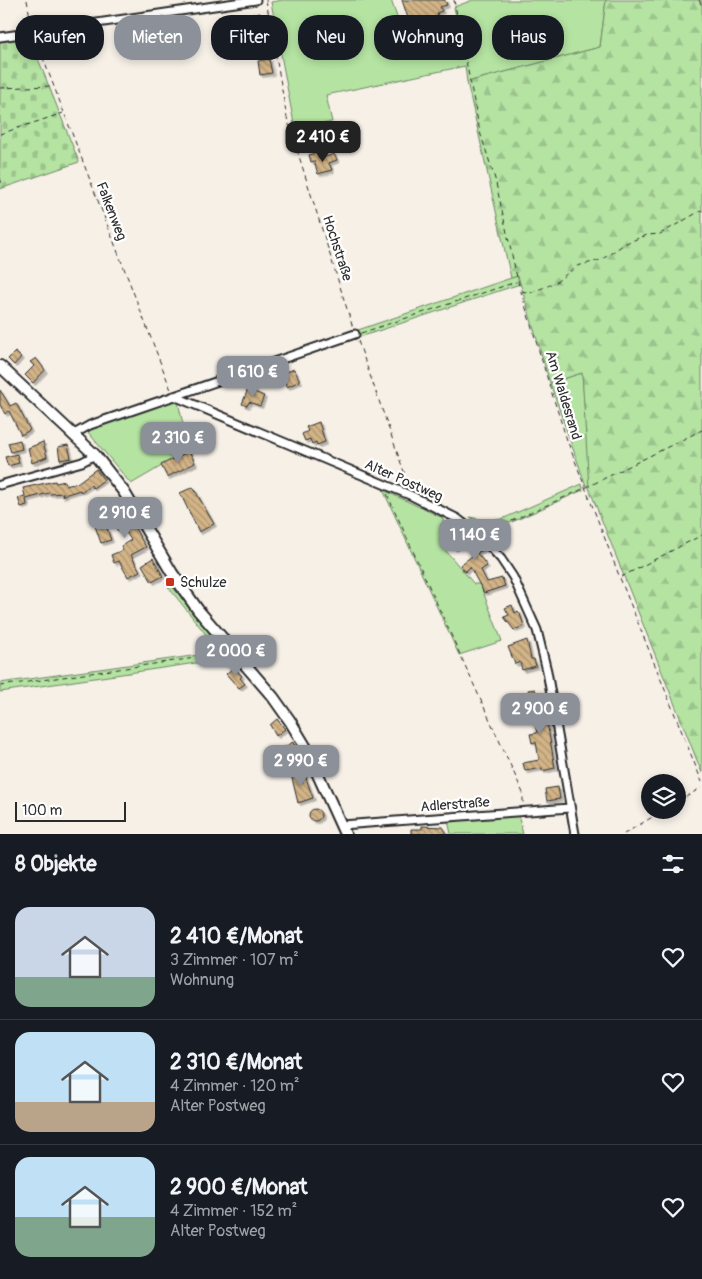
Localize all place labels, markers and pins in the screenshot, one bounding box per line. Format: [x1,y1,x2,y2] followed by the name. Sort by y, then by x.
[277,120,369,163] pin: 2 410 €
[207,356,299,398] pin: 1 610 €
[132,422,224,464] pin: 2 310 €
[79,496,171,539] pin: 2 910 €
[429,518,521,561] pin: 1 140 €
[180,574,227,591] place label: Schulze
[164,576,176,588] marker: Schulze
[190,634,282,677] pin: 2 000 €
[494,692,586,735] pin: 2 900 €
[255,744,347,787] pin: 2 990 €

